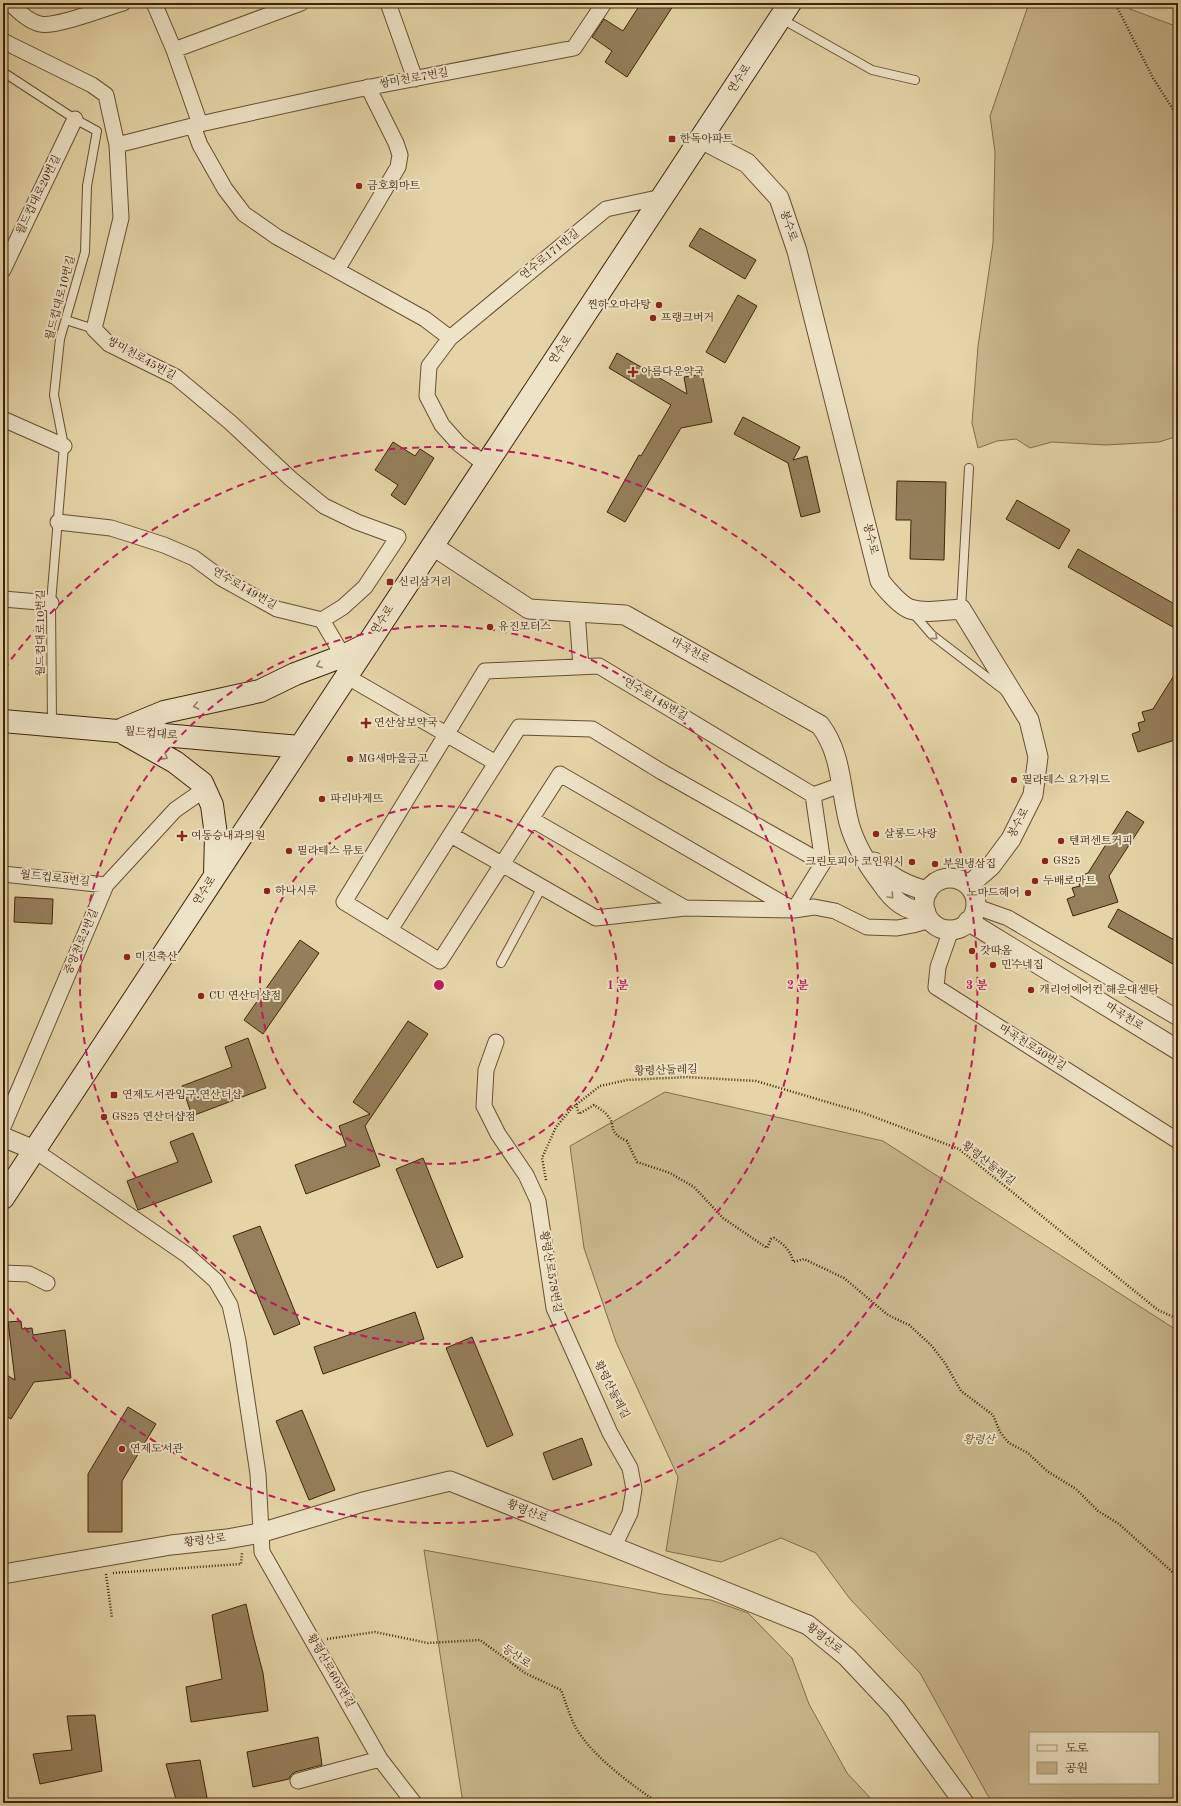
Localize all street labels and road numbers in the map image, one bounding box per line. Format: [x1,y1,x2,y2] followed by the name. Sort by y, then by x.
[726,62,753,95] street label: 연수로
[378,67,449,91] street label: 쌍미천로7번길
[14,153,63,237] street label: 월드컵대로20번길
[778,208,800,243] street label: 봉수로
[518,227,582,282] street label: 연수로171번길
[43,254,78,342] street label: 월드컵대로10번길
[547,333,574,366] street label: 연수로
[105,335,178,382] street label: 쌍미천로45번길
[861,522,881,556] street label: 봉수로
[210,565,279,612] street label: 연수로149번길
[35,589,47,677] street label: 월드컵대로10번길
[369,603,396,636] street label: 연수로
[669,635,712,666] street label: 마곡천로
[621,676,689,723] street label: 연수로148번길
[124,725,178,742] street label: 월드컵대로
[1005,805,1031,840] street label: 봉수로
[20,869,91,888] street label: 월드컵로3번길
[191,874,218,907] street label: 연수로
[62,907,101,976] street label: 중앙천로2번길
[1103,1000,1146,1033] street label: 마곡천로
[997,1022,1068,1073] street label: 마곡천로30번길
[634,1062,698,1078] street label: 황령산둘레길
[959,1138,1018,1188] street label: 황령산둘레길
[537,1230,565,1314] street label: 황령산로578번길
[592,1358,632,1421] street label: 황령산둘레길
[505,1497,550,1525] street label: 황령산로
[183,1531,227,1549] street label: 황령산로
[804,1620,846,1657] street label: 황령산로
[305,1631,357,1710] street label: 황령산로605번길
[500,1643,533,1671] street label: 등산로

